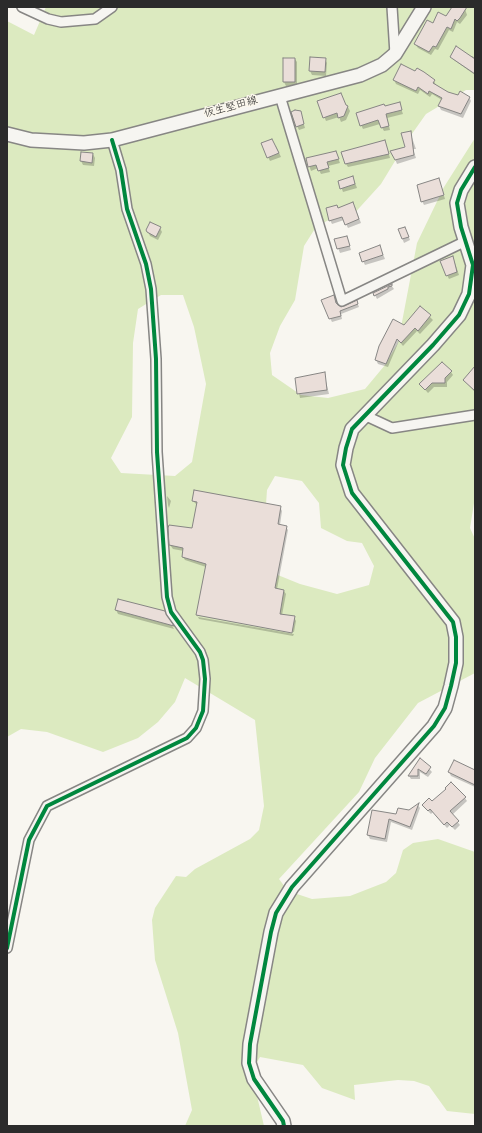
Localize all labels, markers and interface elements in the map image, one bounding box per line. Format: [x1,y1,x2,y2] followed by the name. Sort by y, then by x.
[203,95,259,121] street label: 仮生堅田線

